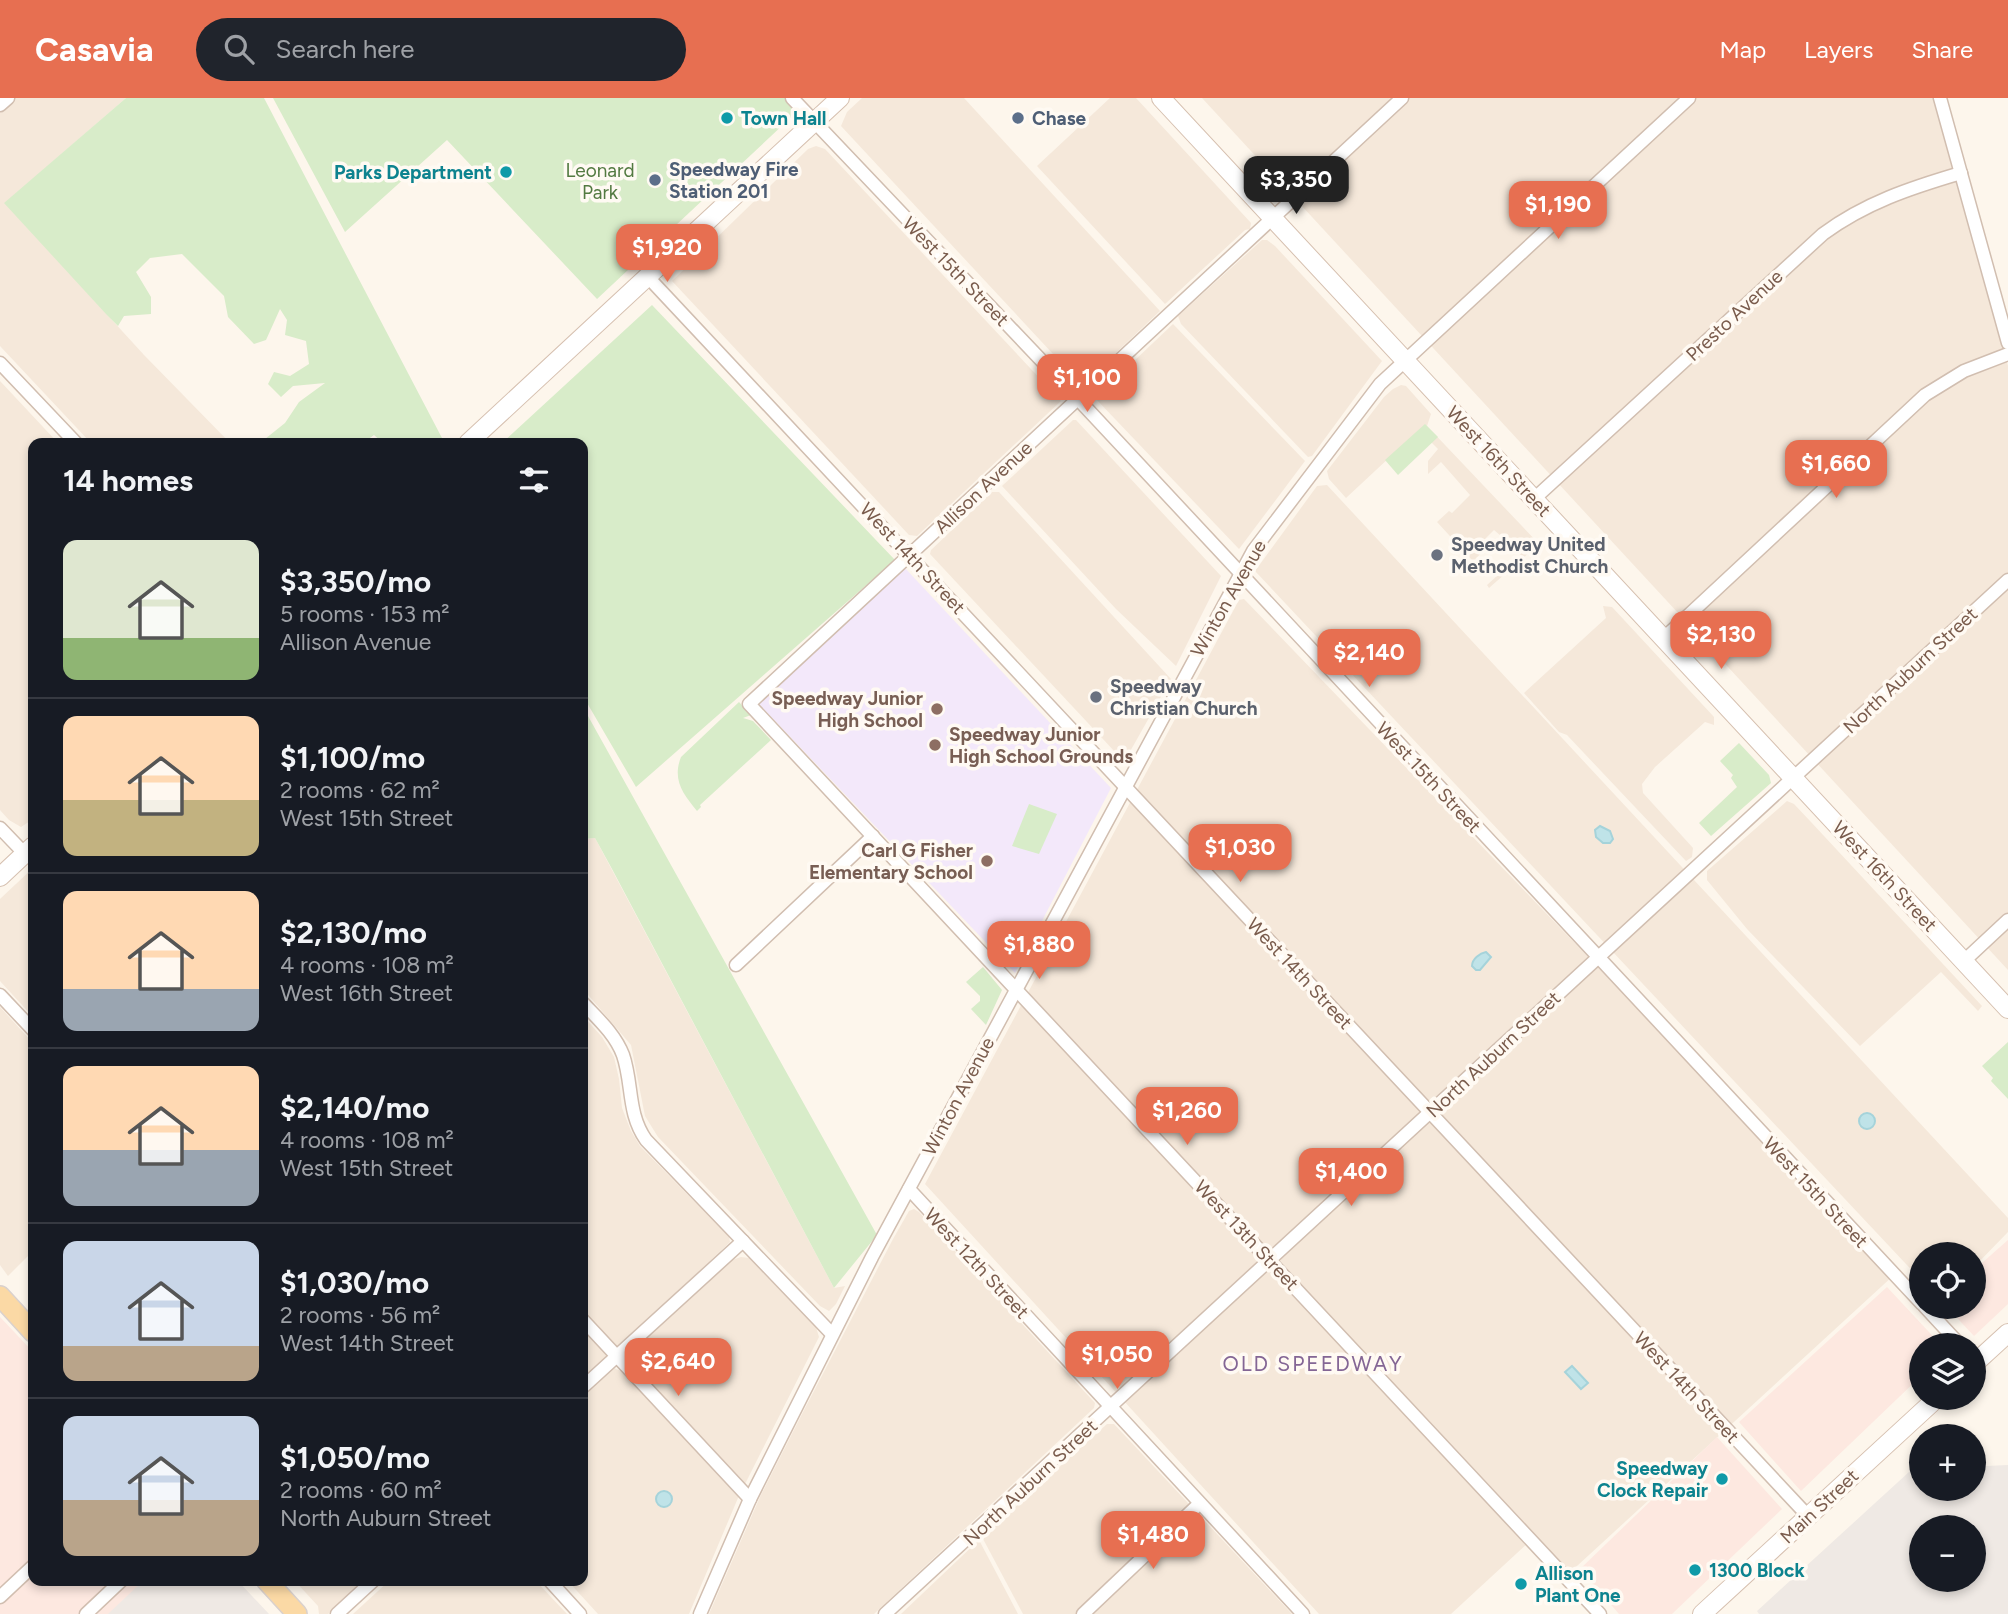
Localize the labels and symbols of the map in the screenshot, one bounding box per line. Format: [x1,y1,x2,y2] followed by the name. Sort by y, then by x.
[741,107,826,130] place label: Town Hall
[1032,107,1087,130] place label: Chase
[719,110,735,126] marker: Town Hall
[1010,110,1026,126] marker: Chase
[1239,156,1353,216] pin: $3,350
[669,158,799,203] place label: Speedway Fire Station 201
[565,159,635,204] park label: Leonard Park
[334,161,492,184] place label: Parks Department
[498,164,514,180] marker: Parks Department
[647,172,663,188] marker: Speedway Fire Station 201
[1501,181,1615,241] pin: $1,190
[898,212,1014,331] street label: West 15th Street
[610,225,724,284] pin: $1,920
[1681,265,1787,366] street label: Presto Avenue
[1030,354,1144,414] pin: $1,100
[1442,401,1556,521] street label: West 16th Street
[930,436,1037,538] street label: Allison Avenue
[1779,440,1893,500] pin: $1,660
[855,498,970,619] street label: West 14th Street
[1451,533,1608,578] place label: Speedway United Methodist Church
[1186,536,1271,661] street label: Winton Avenue
[1429,547,1445,563] marker: Speedway United Methodist Church
[1839,602,1982,738] street label: North Auburn Street
[1664,612,1778,671] pin: $2,130
[1312,630,1426,689] pin: $2,140
[1110,675,1258,720] place label: Speedway Christian Church
[772,687,923,732] place label: Speedway Junior High School
[1088,689,1104,705] marker: Speedway Christian Church
[929,701,945,717] marker: Speedway Junior High School
[1371,717,1486,837] street label: West 15th Street
[949,723,1133,768] place label: Speedway Junior High School Grounds
[927,737,943,753] marker: Speedway Junior High School Grounds
[1828,816,1942,936] street label: West 16th Street
[1183,824,1297,884] pin: $1,030
[809,839,973,884] place label: Carl G Fisher Elementary School
[979,853,995,869] marker: Carl G Fisher Elementary School
[1242,913,1357,1034] street label: West 14th Street
[982,922,1096,981] pin: $1,880
[1422,986,1565,1122] street label: North Auburn Street
[918,1033,999,1159] street label: Winton Avenue
[1130,1088,1244,1147] pin: $1,260
[1758,1132,1873,1252] street label: West 15th Street
[1294,1148,1408,1208] pin: $1,400
[1190,1175,1304,1295] street label: West 13th Street
[920,1203,1034,1323] street label: West 12th Street
[1629,1327,1744,1448] street label: West 14th Street
[1060,1332,1174,1391] pin: $1,050
[621,1338,735,1398] pin: $2,640
[1222,1351,1404,1376] district label: OLD SPEEDWAY
[959,1414,1102,1550] street label: North Auburn Street
[1597,1457,1708,1502] place label: Speedway Clock Repair
[1775,1464,1863,1548] street label: Main Street
[1714,1471,1730,1487] marker: Speedway Clock Repair
[1096,1512,1210,1571] pin: $1,480
[1709,1559,1805,1582] place label: 1300 Block
[1535,1562,1621,1607] place label: Allison Plant One
[1687,1562,1703,1578] marker: 1300 Block
[1513,1576,1529,1592] marker: Allison Plant One

